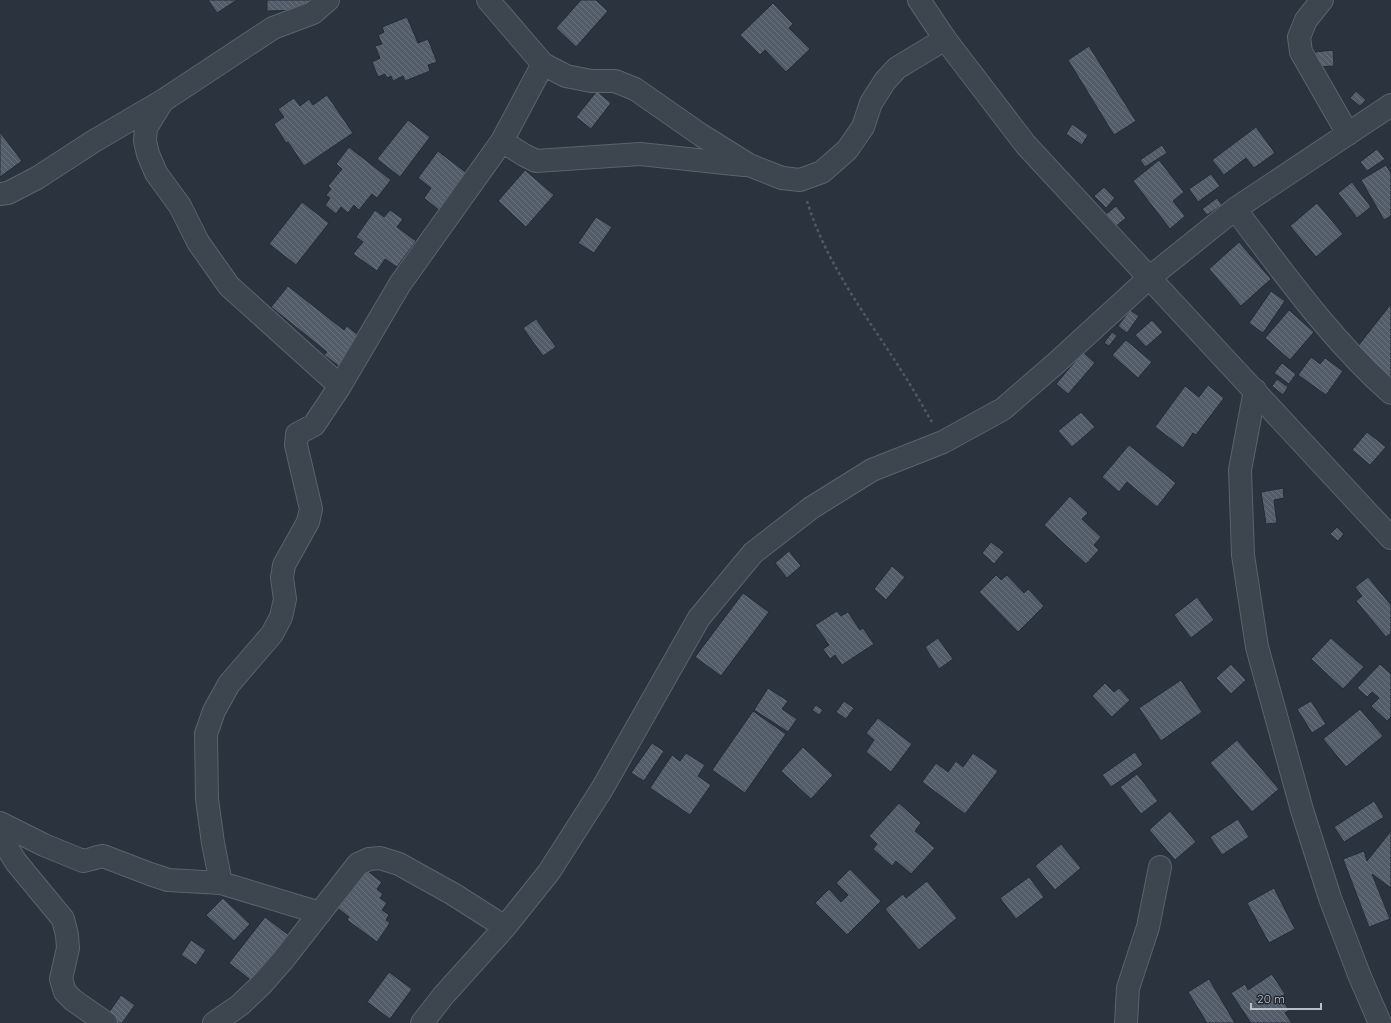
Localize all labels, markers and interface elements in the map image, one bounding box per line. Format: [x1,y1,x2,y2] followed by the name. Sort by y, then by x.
[1251,985,1321,1011] scale bar
[1257,991,1285,1006] text: 20 m

